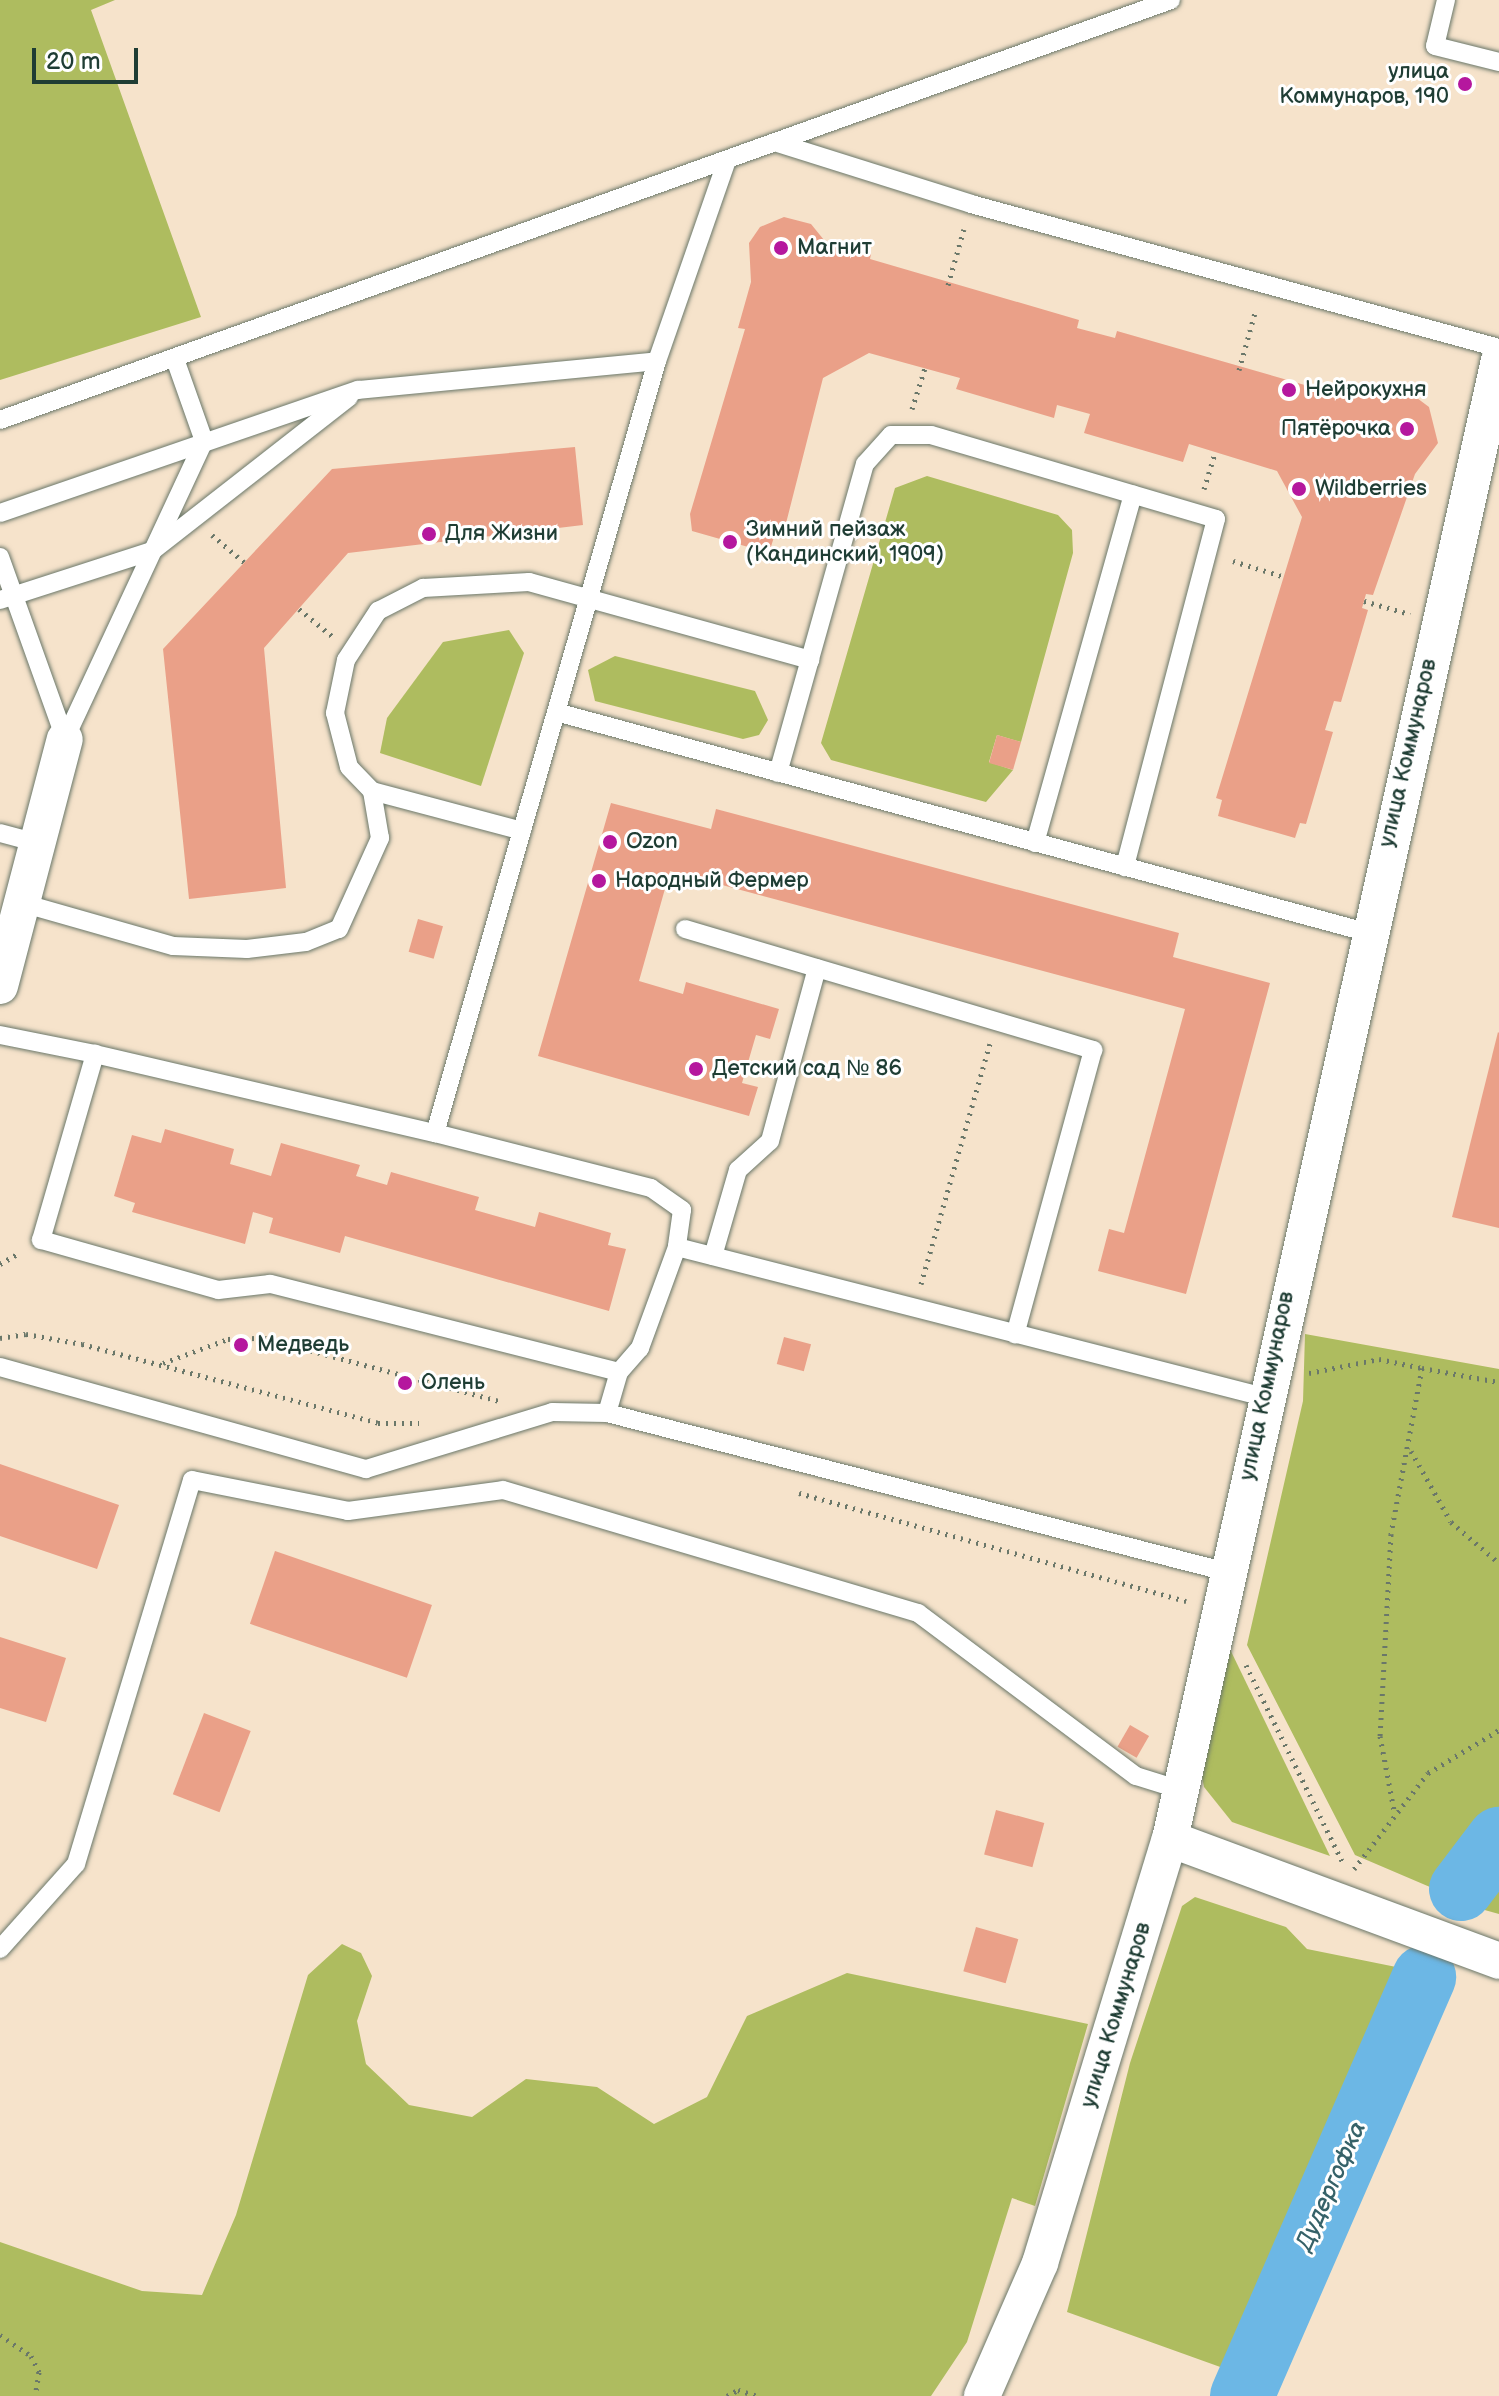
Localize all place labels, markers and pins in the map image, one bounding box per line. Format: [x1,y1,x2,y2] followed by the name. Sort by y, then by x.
[1279,58,1449,110] place label: улица Коммунаров, 190
[1456,75,1474,93] marker: улица Коммунаров, 190
[797,235,872,261] place label: Магнит
[772,239,790,257] marker: Магнит
[1305,377,1426,403] place label: Нейрокухня
[1280,381,1298,399] marker: Нейрокухня
[1281,416,1391,442] place label: Пятёрочка
[1398,420,1416,438] marker: Пятёрочка
[1315,476,1427,502] place label: Wildberries
[1290,480,1308,498] marker: Wildberries
[746,516,944,568] place label: Зимний пейзаж (Кандинский, 1909)
[445,521,558,547] place label: Для Жизни
[420,525,438,543] marker: Для Жизни
[721,533,739,551] marker: Зимний пейзаж (Кандинский, 1909)
[626,829,678,855] place label: Ozon
[601,833,619,851] marker: Ozon
[615,868,809,894] place label: Народный Фермер
[590,872,608,890] marker: Народный Фермер
[712,1056,902,1082] place label: Детский сад № 86
[687,1060,705,1078] marker: Детский сад № 86
[257,1332,349,1358] place label: Медведь
[232,1336,250,1354] marker: Медведь
[421,1370,485,1396] place label: Олень
[396,1374,414,1392] marker: Олень

